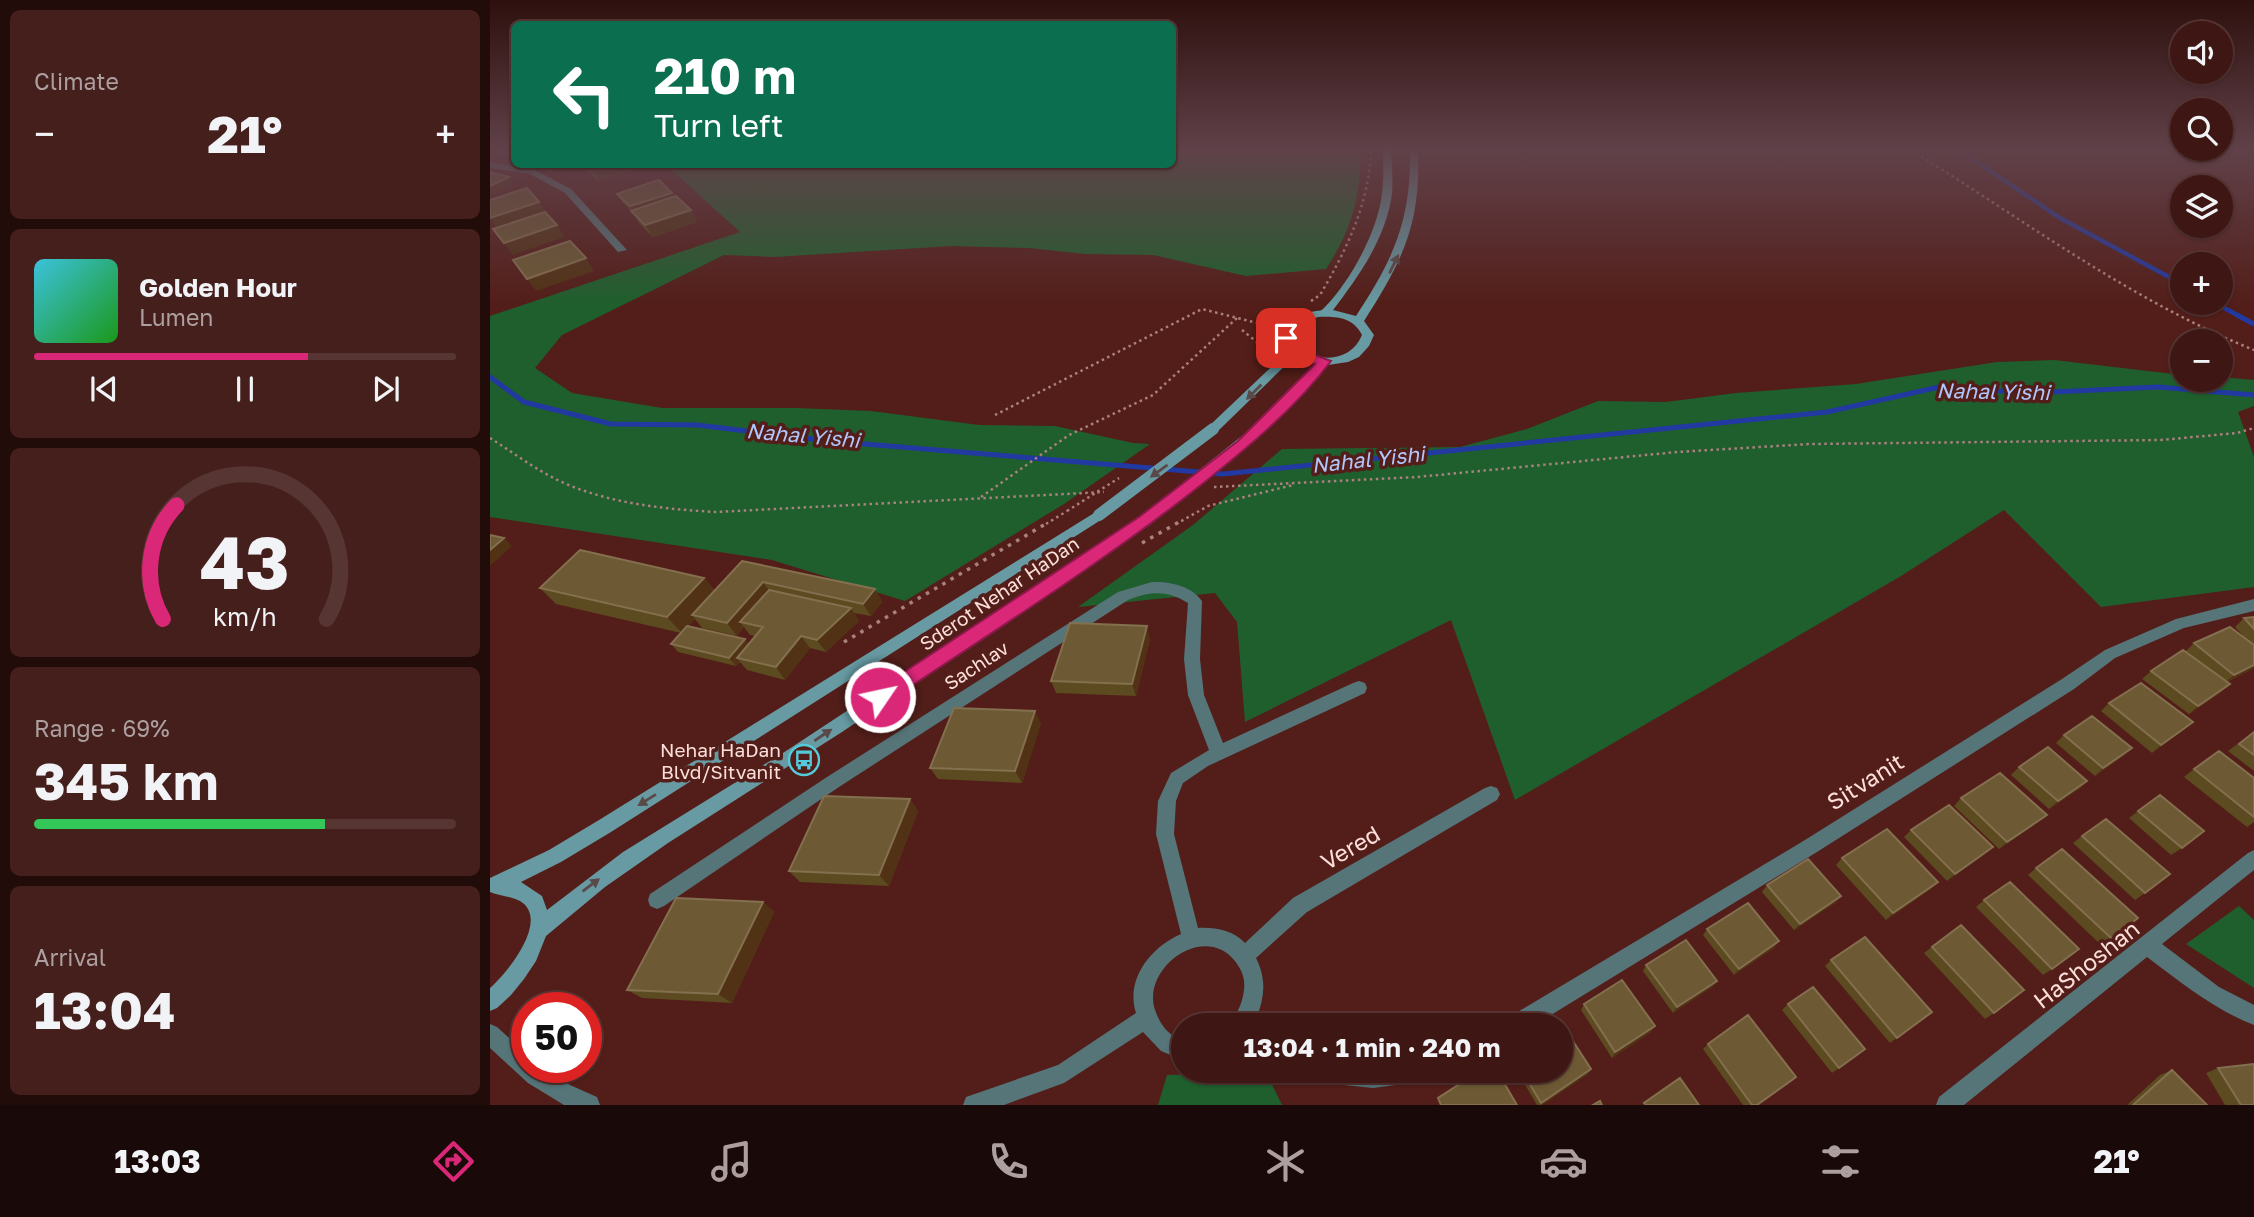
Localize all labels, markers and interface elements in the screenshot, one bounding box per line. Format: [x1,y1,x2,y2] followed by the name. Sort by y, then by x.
[2170,21,2233,392] map controls
[2170,21,2233,84] button: sound
[654,46,796,105] text: 210 m
[539,49,630,140] icon: left
[34,67,119,95] text: Climate
[2170,98,2233,161] button: search
[207,102,283,164] text: 21°
[654,106,783,144] text: Turn left
[34,111,55,156] text: −
[435,111,456,156] text: +
[2170,175,2233,238] button: layers
[2170,252,2233,315] button: +
[1388,254,1400,274] one-way arrow
[139,272,297,303] text: Golden Hour
[139,303,213,331] text: Lumen
[1256,308,1316,368] pin
[1267,319,1305,357] icon: arrive
[2170,329,2233,392] button: −
[85,370,123,408] icon: previous
[226,370,264,408] icon: pause
[367,370,405,408] icon: next
[1936,377,2052,405] water label: Nahal Yishi
[1246,383,1263,399] one-way arrow
[745,417,863,453] water label: Nahal Yishi
[1310,440,1428,478] water label: Nahal Yishi
[1150,464,1168,478] one-way arrow
[200,518,290,605] text: 43
[915,531,1083,655] street label: Sderot Nehar HaDan
[213,600,277,631] text: km/h
[940,636,1013,694] street label: Sachlav
[843,660,917,734] position arrow
[34,714,170,742] text: Range · 69%
[814,728,832,742] one-way arrow
[660,738,781,783] place label: Nehar HaDan Blvd/Sitvanit
[787,743,821,777] bus stop icon: Nehar HaDan Blvd/Sitvanit
[1821,747,1909,815] street label: Sitvanit
[34,749,219,811] text: 345 km
[638,793,657,806] one-way arrow
[1315,819,1385,875] street label: Vered
[582,878,600,892] one-way arrow
[2027,914,2145,1014] street label: HaShoshan
[34,943,106,971] text: Arrival
[34,978,175,1040] text: 13:04
[511,992,602,1083] speed limit sign: 50
[1243,1032,1501,1063] text: 13:04 · 1 min · 240 m
[429,1137,478,1186] icon: directions
[707,1137,756,1186] icon: music
[984,1137,1033,1186] icon: phone
[1261,1137,1310,1186] icon: climate
[1539,1137,1588,1186] icon: car
[1816,1137,1865,1186] icon: filters
[114,1142,201,1180] text: 13:03
[2093,1142,2140,1180] text: 21°

